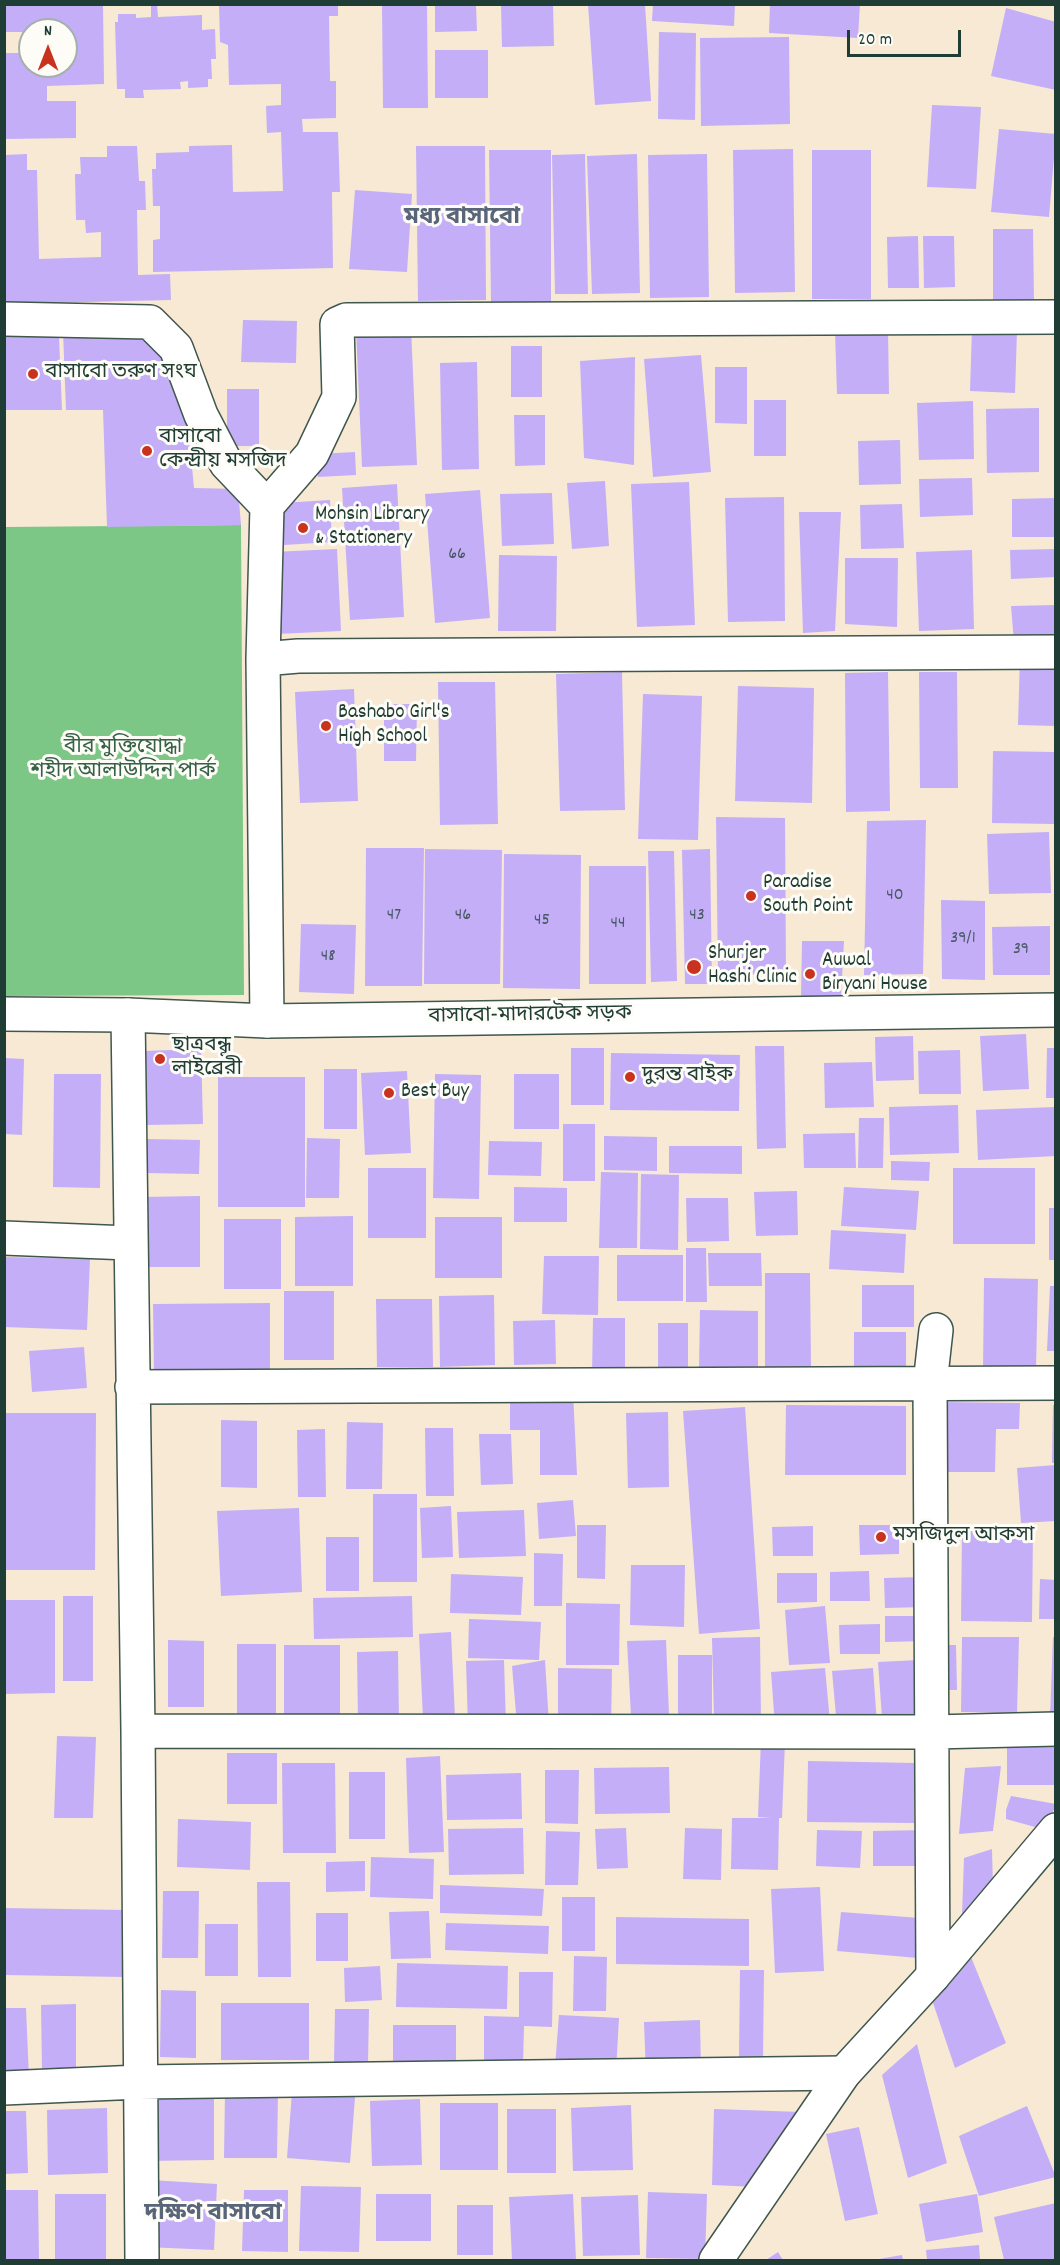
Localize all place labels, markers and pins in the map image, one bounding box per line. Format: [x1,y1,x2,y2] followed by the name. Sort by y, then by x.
[45,361,197,387] place label: বাসাবো তরুণ সংঘ
[26,367,40,381] marker: বাসাবো তরুণ সংঘ
[159,426,287,476] place label: বাসাবো কেন্দ্রীয় মসজিদ
[140,444,154,458] marker: বাসাবো কেন্দ্রীয় মসজিদ
[315,503,429,553] place label: Mohsin Library & Stationery
[296,521,310,535] marker: Mohsin Library & Stationery
[338,701,450,751] place label: Bashabo Girl's High School
[319,719,333,733] marker: Bashabo Girl's High School
[763,871,853,921] place label: Paradise South Point
[744,889,758,903] marker: Paradise South Point
[708,942,797,992] place label: Shurjer Hashi Clinic
[822,949,928,999] place label: Auwal Biryani House
[685,958,703,976] marker: Shurjer Hashi Clinic
[803,967,817,981] marker: Auwal Biryani House
[172,1034,242,1084] place label: ছাত্রবন্ধু লাইব্রেরী
[153,1052,167,1066] marker: ছাত্রবন্ধু লাইব্রেরী
[642,1064,733,1090] place label: দুরন্ত বাইক
[623,1070,637,1084] marker: দুরন্ত বাইক
[401,1080,469,1106] place label: Best Buy
[382,1086,396,1100] marker: Best Buy
[893,1524,1034,1550] place label: মসজিদুল আকসা
[874,1530,888,1544] marker: মসজিদুল আকসা

